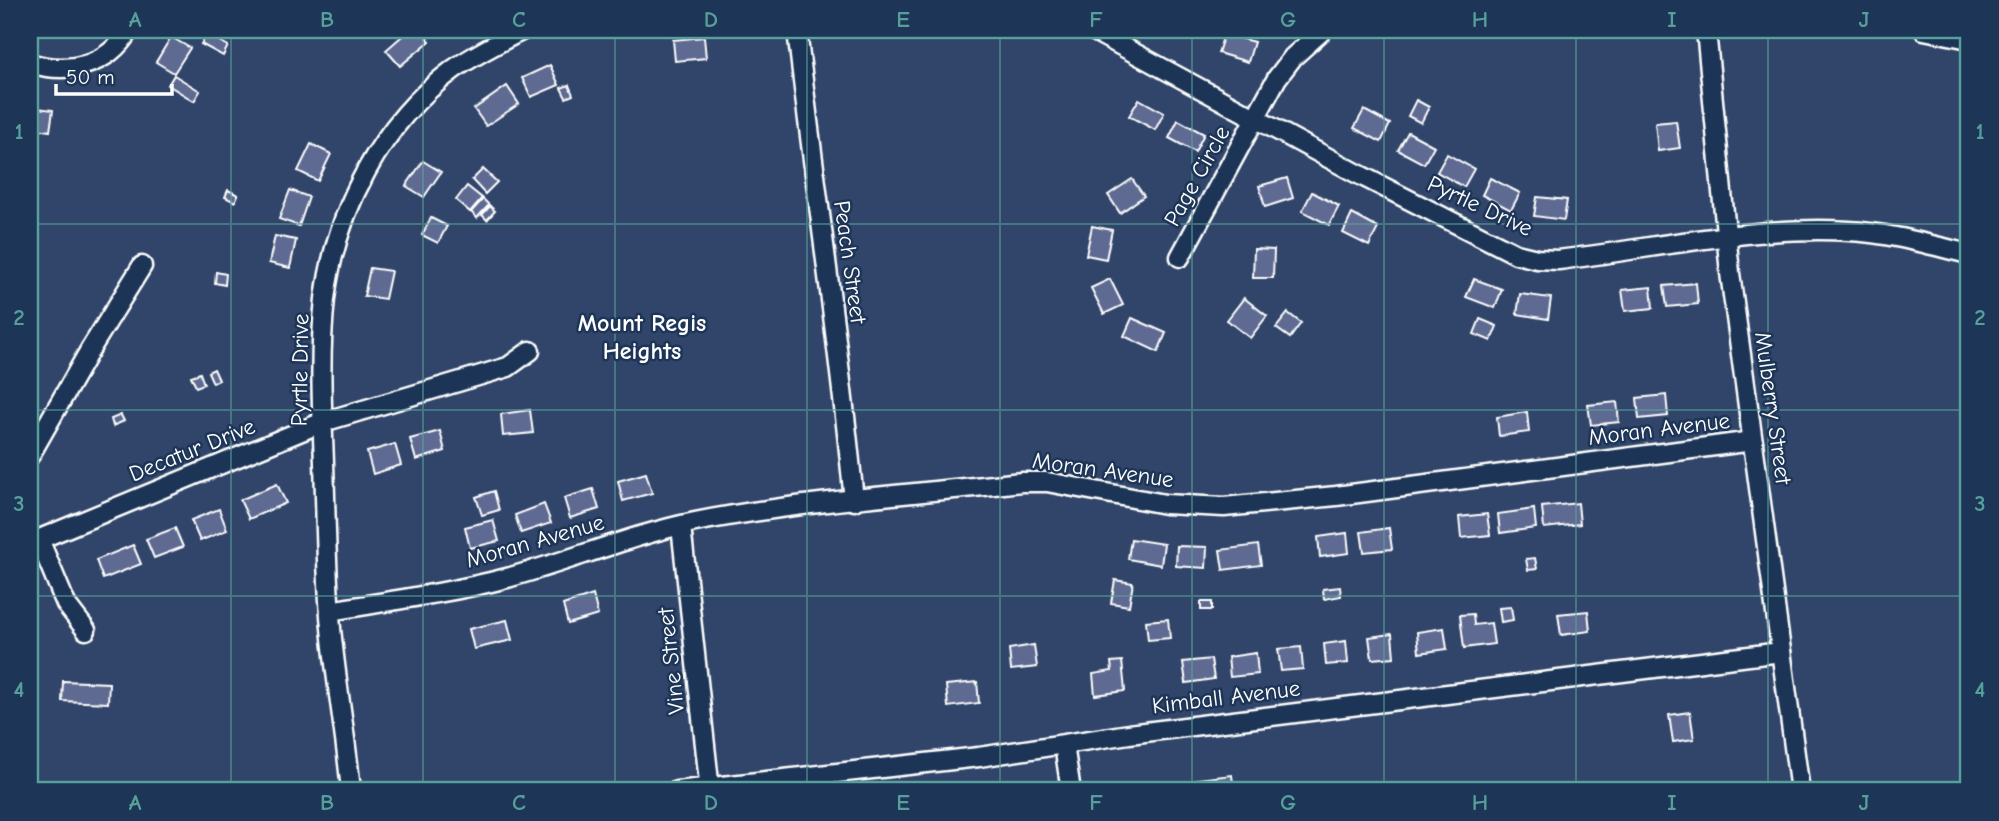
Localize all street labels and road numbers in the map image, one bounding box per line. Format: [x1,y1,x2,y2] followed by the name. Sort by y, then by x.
[1158,121,1236,231] street label: Page Circle
[1423,170,1537,242] street label: Pyrtle Drive
[828,199,872,327] street label: Peach Street
[286,313,314,427] street label: Pyrtle Drive
[1749,330,1797,487] street label: Mulberry Street
[1587,407,1731,451] street label: Moran Avenue
[125,412,259,488] street label: Decatur Drive
[1031,447,1175,493] street label: Moran Avenue
[463,508,607,574] street label: Moran Avenue
[652,605,690,716] street label: Vine Street
[1150,675,1302,719] street label: Kimball Avenue

